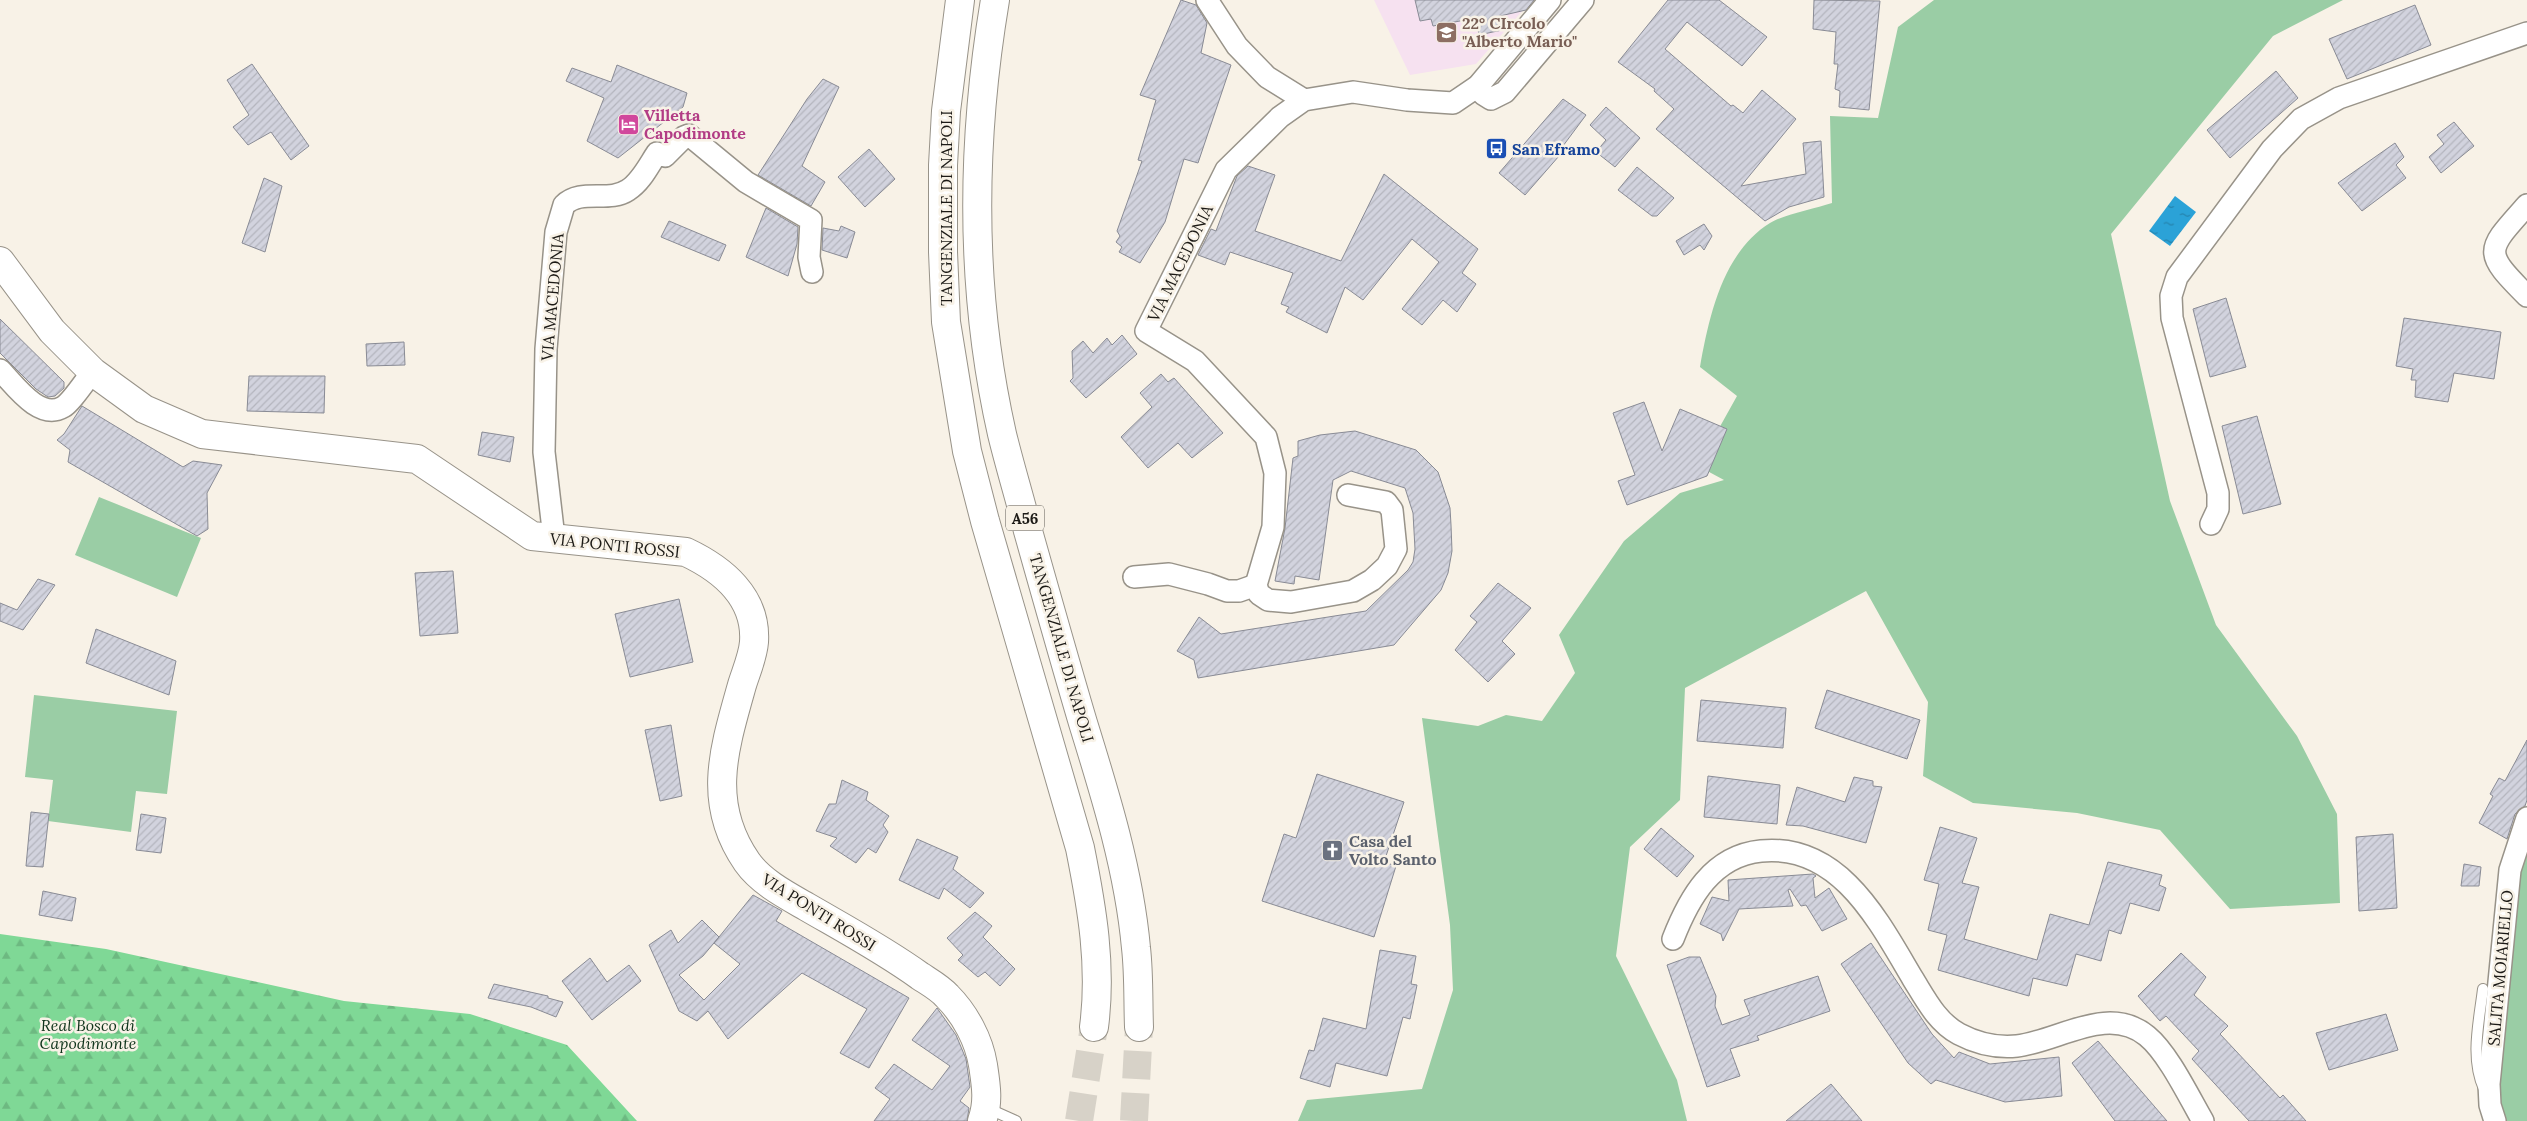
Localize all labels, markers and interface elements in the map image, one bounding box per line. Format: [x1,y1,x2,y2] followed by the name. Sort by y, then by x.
[1462,13,1577,51] place label: 22° CIrcolo "Alberto Mario"
[1434,20,1458,44] school or university icon: 22° CIrcolo "Alberto Mario"
[644,105,746,143] place label: Villetta Capodimonte
[936,110,956,306] street label: TANGENZIALE DI NAPOLI
[616,112,640,136] hotel icon: Villetta Capodimonte
[1484,137,1508,161] bus stop icon: San Eframo
[1512,139,1600,159] place label: San Eframo
[1143,200,1217,326] street label: VIA MACEDONIA
[536,231,568,363] street label: VIA MACEDONIA
[1006,506,1044,530] road number: A56
[548,528,681,562] street label: VIA PONTI ROSSI
[1025,551,1099,745] street label: TANGENZIALE DI NAPOLI
[1349,831,1437,869] place label: Casa del Volto Santo
[1321,838,1345,862] church icon: Casa del Volto Santo
[757,868,880,955] street label: VIA PONTI ROSSI
[2483,889,2517,1047] street label: SALITA MOIARIELLO
[40,1015,137,1053] park label: Real Bosco di Capodimonte

